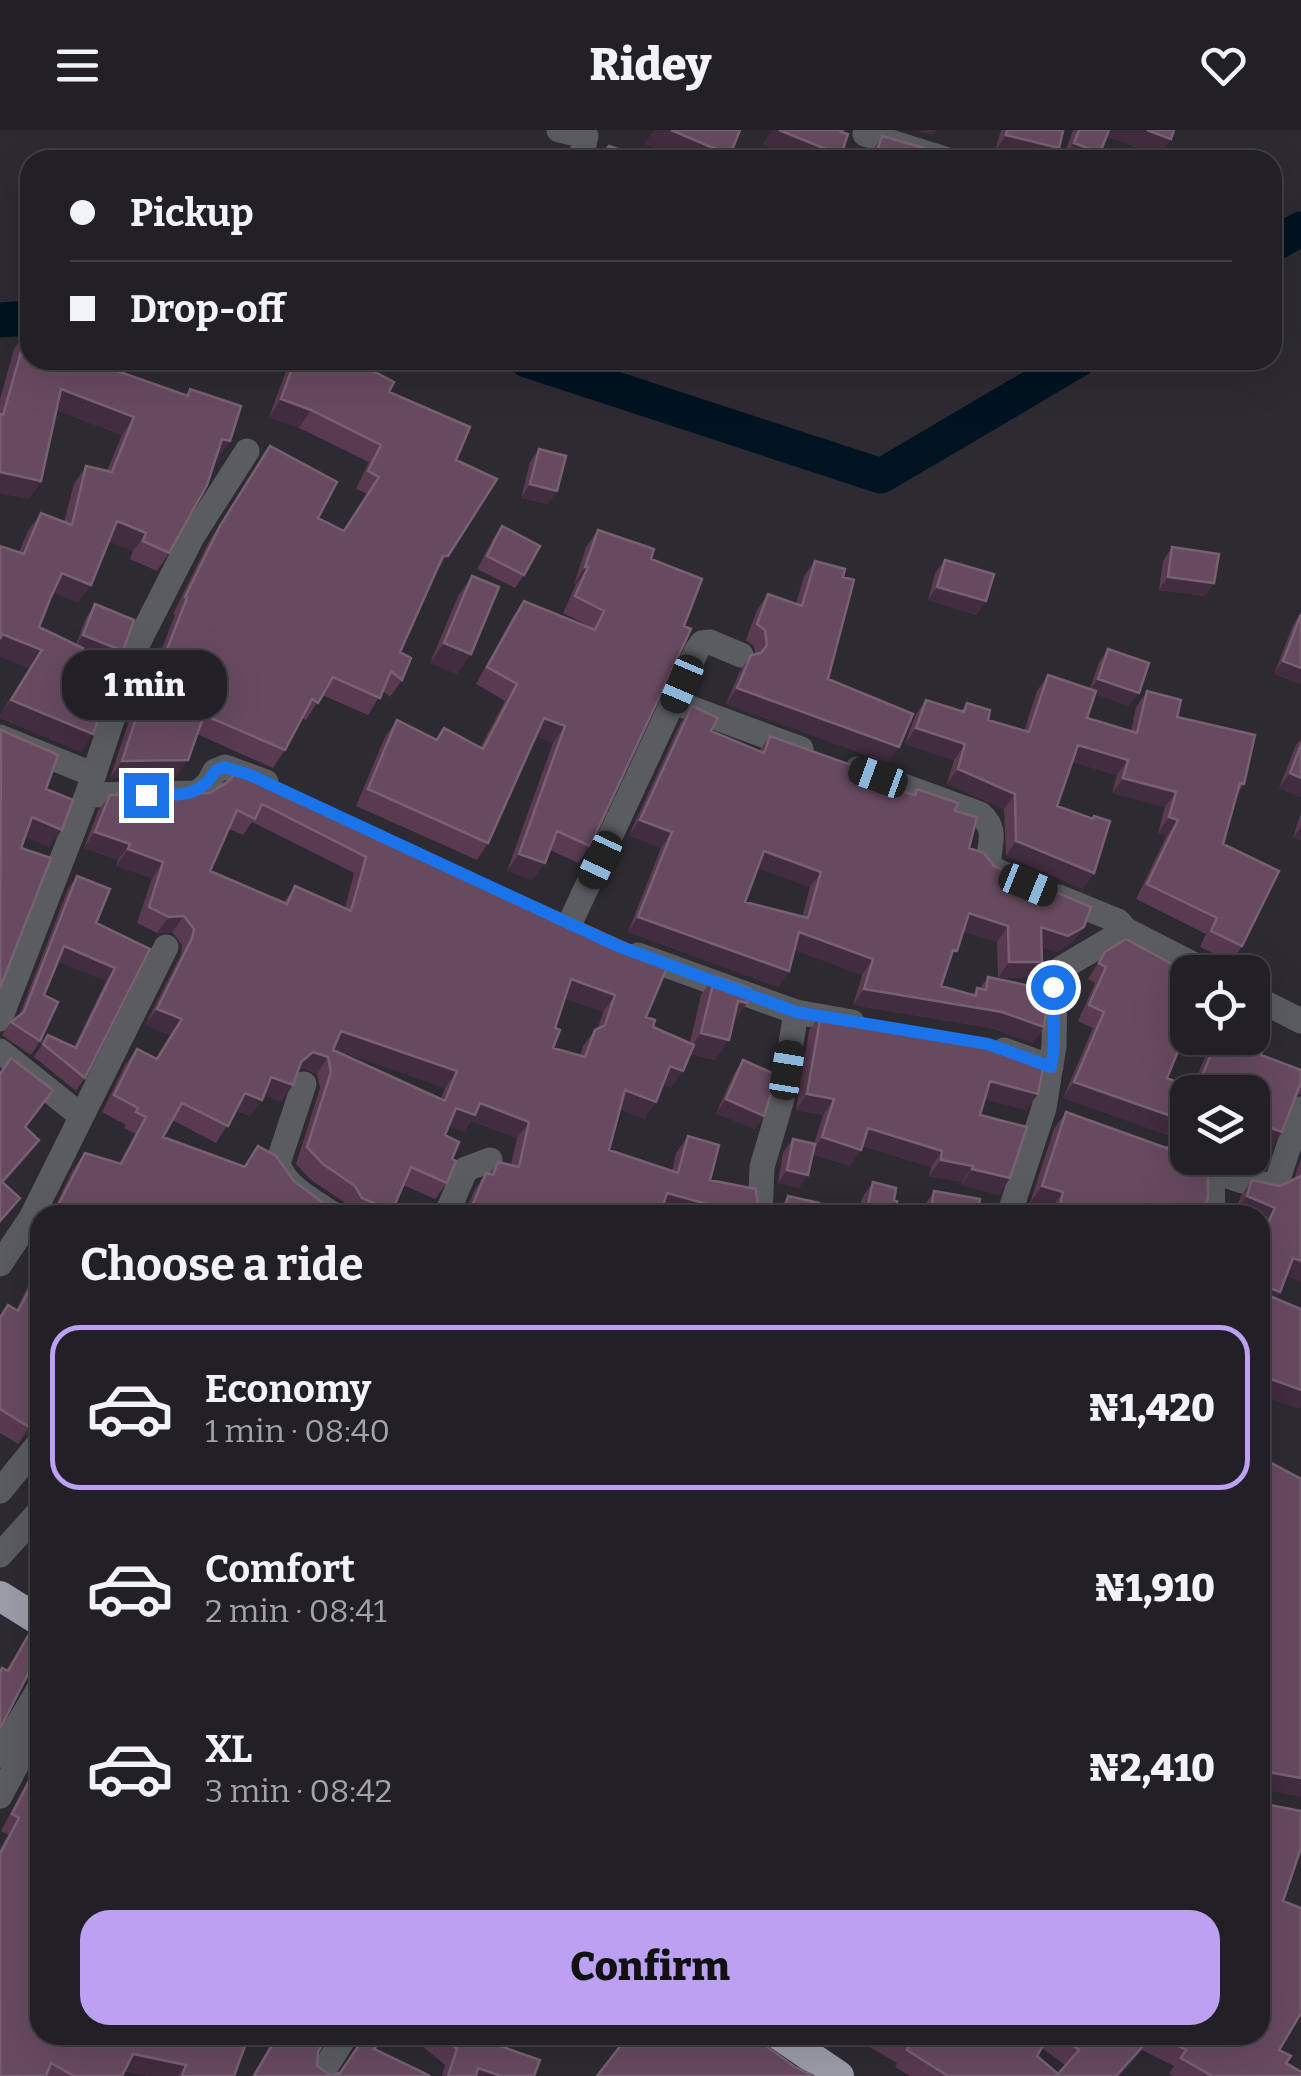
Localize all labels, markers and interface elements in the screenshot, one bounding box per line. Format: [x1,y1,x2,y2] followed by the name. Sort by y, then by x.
[50,38,105,93] icon: menu
[590,38,711,92] text: Ridey
[1196,38,1251,93] icon: heart
[130,190,254,236] text: Pickup
[130,286,285,332] text: Drop-off
[64,650,228,720] callout: 1 min
[656,651,708,717] car
[104,666,185,704] text: 1 min
[845,753,911,801] car
[124,773,169,818] route end
[574,826,626,894] car
[995,860,1061,910] car
[1170,955,1270,1175] map controls
[1170,955,1270,1055] button: locate
[1031,965,1076,1010] route start
[767,1038,807,1102] car
[1170,1075,1270,1175] button: layers
[80,1238,363,1292] text: Choose a ride
[85,1363,175,1453] icon: car
[205,1366,371,1412] text: Economy
[1088,1385,1215,1431] text: ₦1,420
[205,1412,390,1450] text: 1 min · 08:40
[85,1543,175,1633] icon: car
[205,1546,355,1592] text: Comfort
[1094,1565,1215,1611] text: ₦1,910
[205,1592,387,1630] text: 2 min · 08:41
[85,1723,175,1813] icon: car
[205,1726,252,1772] text: XL
[1088,1745,1215,1791] text: ₦2,410
[205,1772,392,1810] text: 3 min · 08:42
[80,1910,1220,2025] button: Confirm

